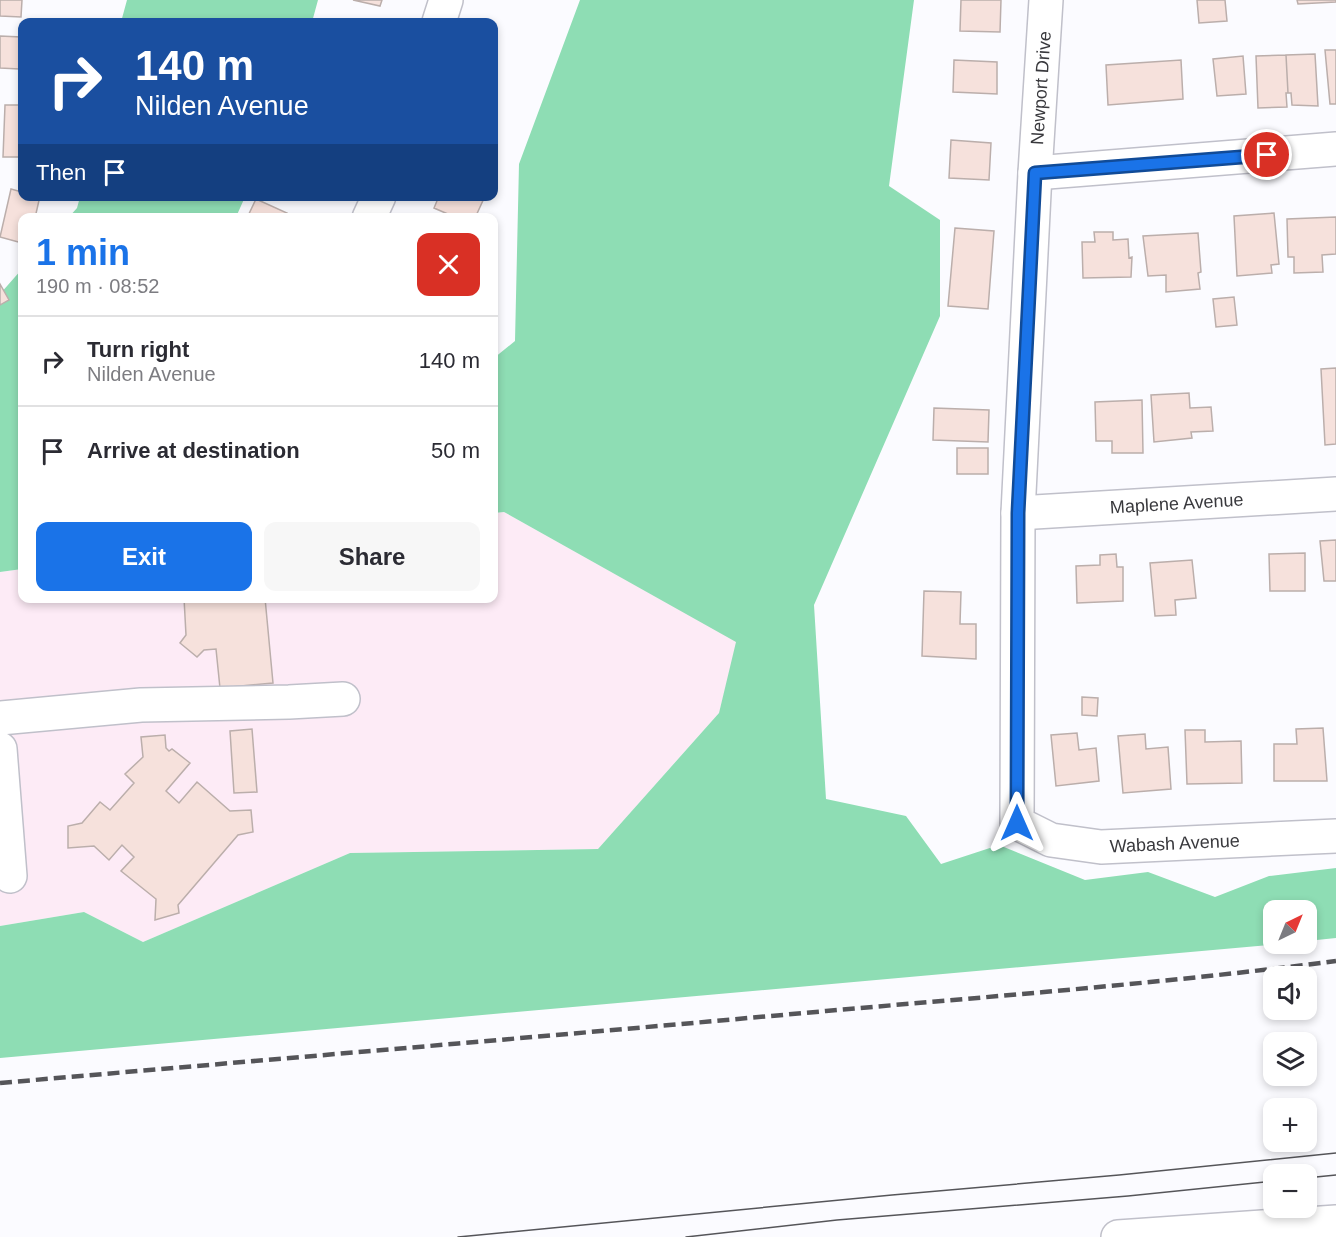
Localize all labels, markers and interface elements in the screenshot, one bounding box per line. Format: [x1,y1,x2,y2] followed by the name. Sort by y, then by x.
[1027,30,1055,146] street label: Newport Drive
[36,42,114,120] icon: right
[135,42,254,89] text: 140 m
[135,91,309,121] text: Nilden Avenue
[1241,129,1292,180] pin
[1250,138,1283,171] icon: arrive
[98,156,131,189] icon: arrive
[36,160,86,185] text: Then
[36,232,130,273] text: 1 min
[417,233,480,296] button: close
[36,275,159,297] text: 190 m · 08:52
[87,337,189,362] text: Turn right
[36,345,69,378] icon: right
[419,348,480,373] text: 140 m
[87,363,216,385] text: Nilden Avenue
[36,435,69,468] icon: arrive
[87,438,300,463] text: Arrive at destination
[431,438,480,463] text: 50 m
[1109,490,1244,517] street label: Maplene Avenue
[36,522,252,591] button: Exit
[264,522,480,591] button: Share
[985,791,1049,855] position arrow
[1109,831,1240,857] street label: Wabash Avenue
[1263,900,1317,954] north arrow
[1263,900,1317,1218] map controls
[1263,966,1317,1020] button: sound
[1263,1032,1317,1086] button: layers
[1263,1098,1317,1152] button: +
[1263,1164,1317,1218] button: −

